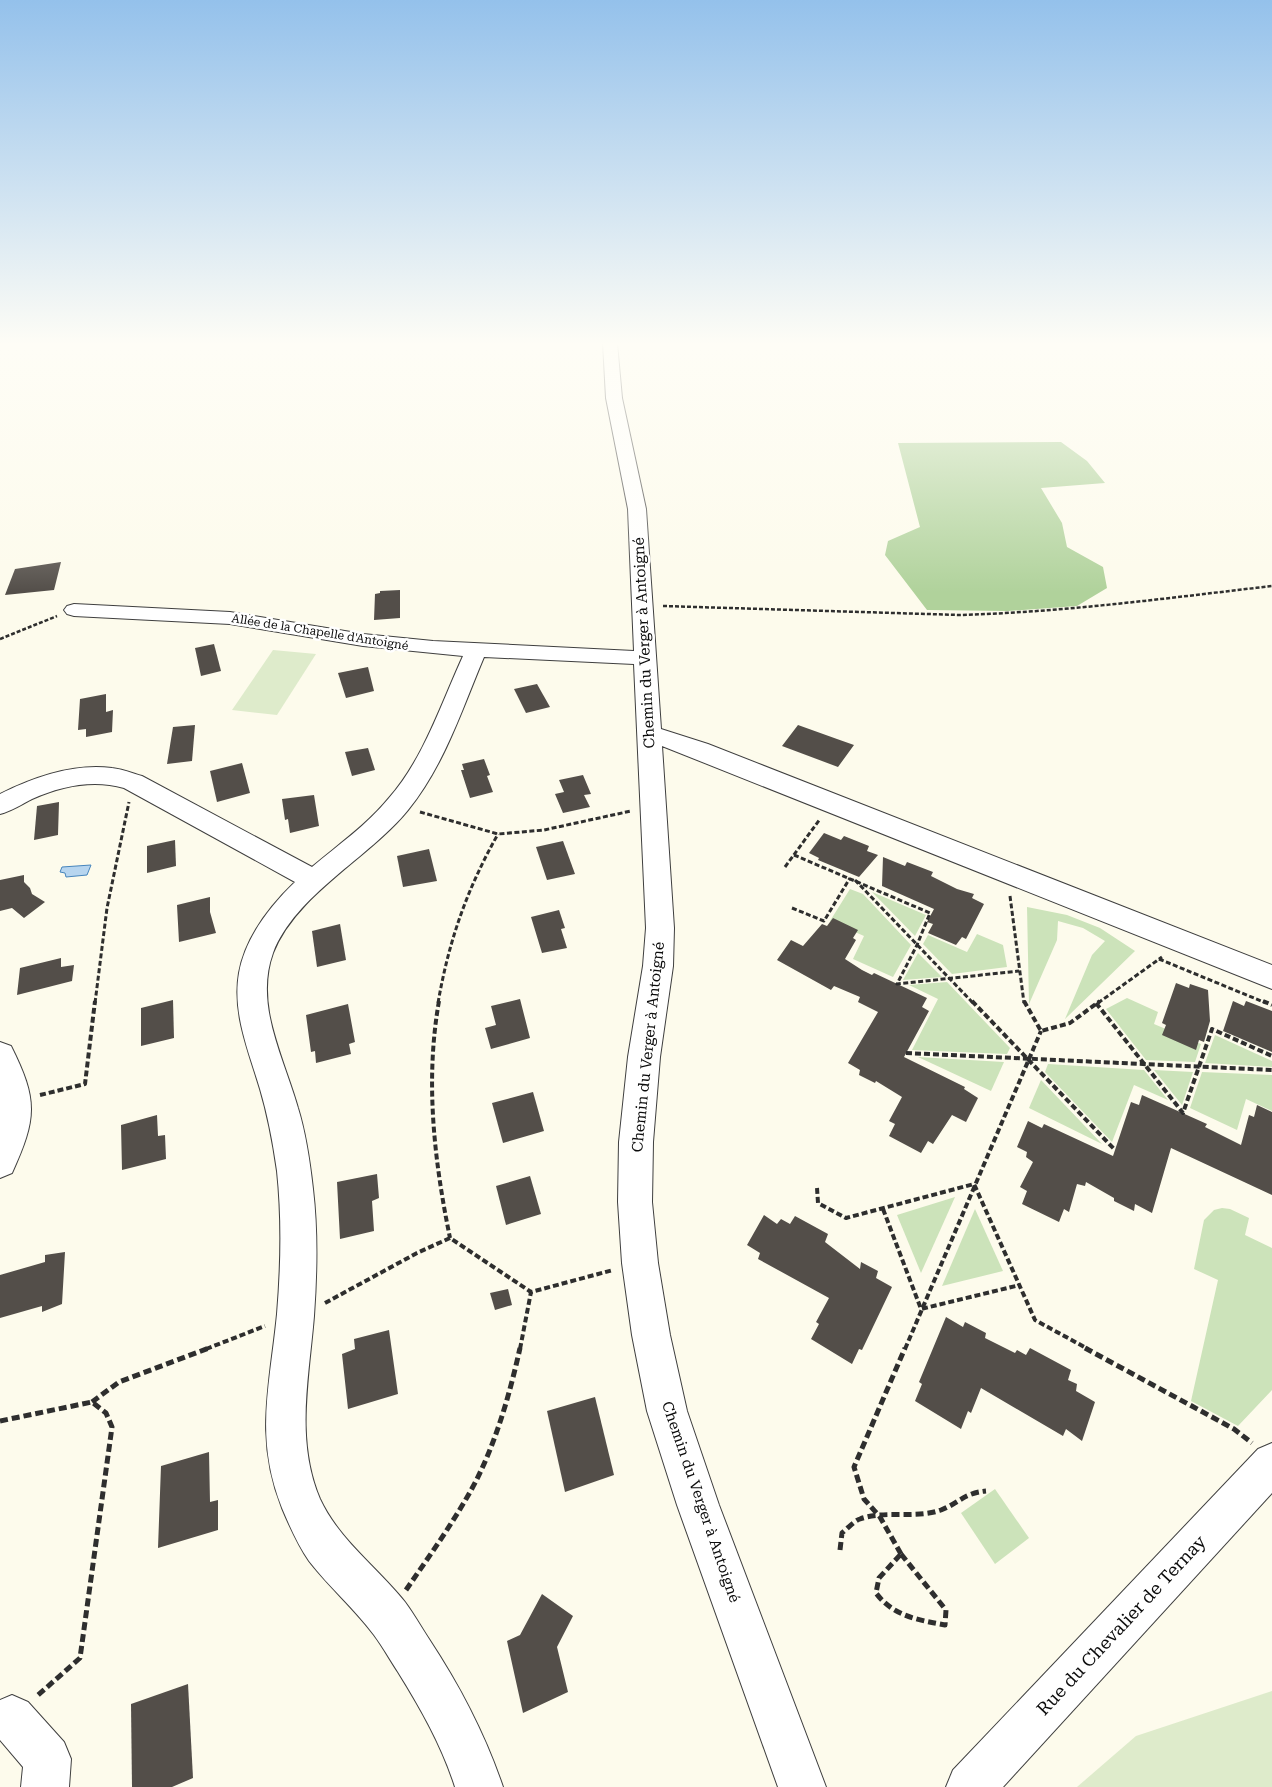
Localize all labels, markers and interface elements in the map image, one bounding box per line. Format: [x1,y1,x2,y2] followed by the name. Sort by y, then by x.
[629,537,659,749] street label: Chemin du Verger à Antoigné
[231,611,410,653] street label: Allée de la Chapelle d'Antoigné
[628,941,668,1153] street label: Chemin du Verger à Antoigné
[658,1399,744,1605] street label: Chemin du Verger à Antoigné
[1032,1531,1210,1719] street label: Rue du Chevalier de Ternay

